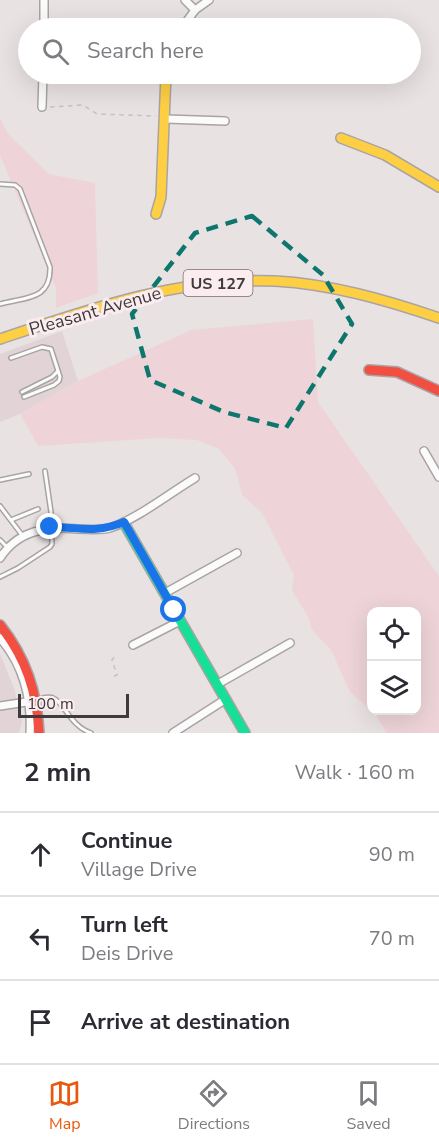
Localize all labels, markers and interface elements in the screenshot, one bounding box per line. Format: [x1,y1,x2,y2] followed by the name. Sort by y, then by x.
[18,18,421,84] search box
[39,35,72,68] icon: search
[87,36,204,66] text: Search here
[184,270,252,296] road number: US 127
[26,281,164,341] street label: Pleasant Avenue
[36,513,62,539] route end
[160,596,186,622] route start
[367,607,421,715] map controls
[367,607,421,661] button: locate
[367,661,421,715] button: layers
[18,691,129,718] scale bar
[27,693,74,715] text: 100 m
[24,755,91,790] text: 2 min
[295,759,415,786] text: Walk · 160 m
[81,826,172,856] text: Continue
[24,838,57,871] icon: ahead
[369,841,415,868] text: 90 m
[81,856,197,883] text: Village Drive
[81,910,168,940] text: Turn left
[24,922,57,955] icon: left
[369,925,415,952] text: 70 m
[81,940,173,967] text: Deis Drive
[24,1006,57,1039] icon: arrive
[81,1007,290,1037] text: Arrive at destination
[48,1077,81,1135] tab: Map
[178,1077,250,1135] tab: Directions
[347,1077,391,1135] tab: Saved

